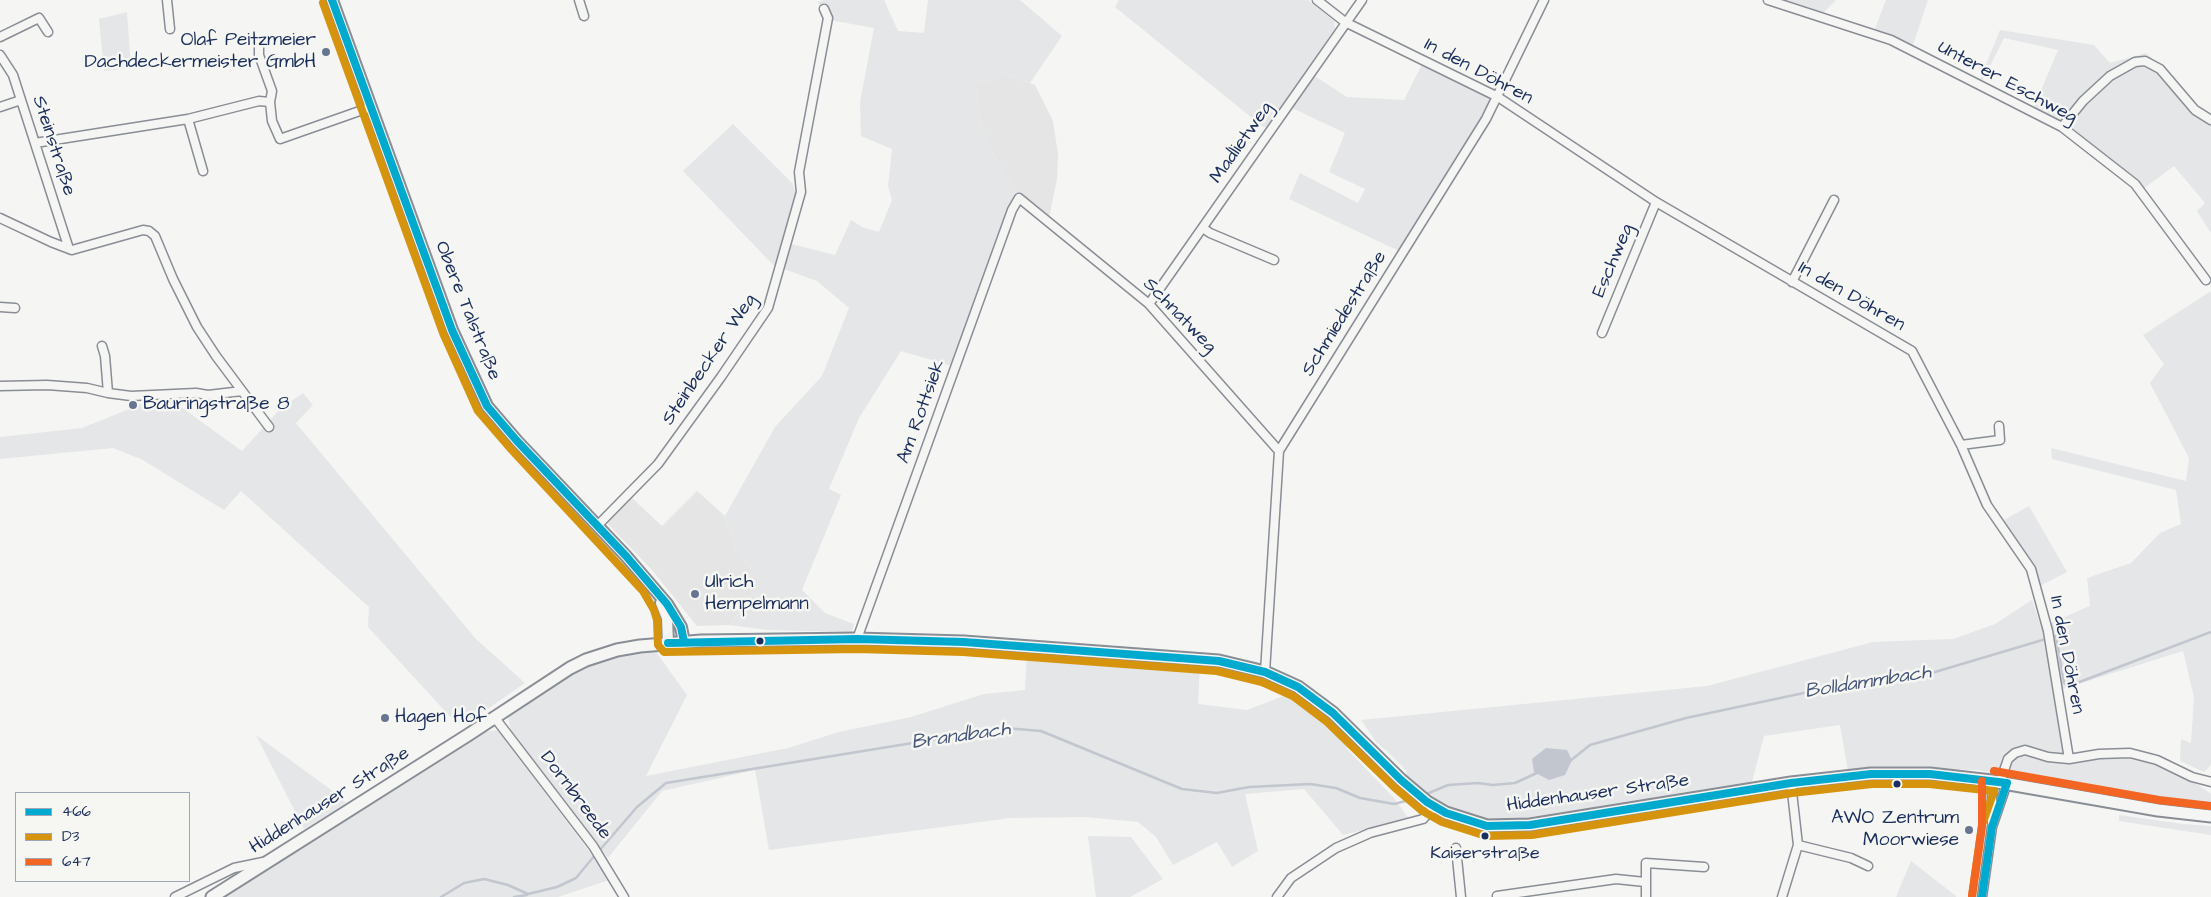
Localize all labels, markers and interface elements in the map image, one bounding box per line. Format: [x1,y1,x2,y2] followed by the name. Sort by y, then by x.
[84,30,316,74] place label: Olaf Peitzmeier Dachdeckermeister GmbH
[1420,34,1536,110] street label: In den Döhren
[1933,37,2081,129] street label: Unterer Eschweg
[320,46,332,58] marker: Olaf Peitzmeier Dachdeckermeister GmbH
[26,93,80,199] street label: Steinstraße
[1206,98,1278,188] street label: Madlietweg
[1588,221,1640,301] street label: Eschweg
[429,238,505,384] street label: Obere Talstraße
[1298,247,1392,381] street label: Schmiedestraße
[1793,257,1909,337] street label: In den Döhren
[1137,274,1221,358] street label: Schnatweg
[658,290,762,430] street label: Steinbecker Weg
[893,357,951,467] street label: Am Rottsiek
[143,394,290,416] place label: Bauringstraße 8
[127,399,139,411] marker: Bauringstraße 8
[705,572,809,616] place label: Ulrich Hempelmann
[689,588,701,600] marker: Ulrich Hempelmann
[2043,594,2089,716] street label: In den Döhren
[755,636,765,646] unlabelled marker
[1803,661,1933,705] water label: Bolldammbach
[395,707,487,729] place label: Hagen Hof
[379,712,391,724] marker: Hagen Hof
[910,718,1012,756] water label: Brandbach
[246,743,414,859] street label: Hiddenhauser Straße
[534,747,616,845] street label: Dornbreede
[1505,770,1691,818] street label: Hiddenhauser Straße
[1892,779,1902,789] unlabelled marker
[15,792,190,882] legend
[62,801,91,822] text: 466
[1831,808,1959,852] place label: AWO Zentrum Moorwiese
[1963,824,1975,836] marker: AWO Zentrum Moorwiese
[62,826,79,847] text: D3
[1480,831,1490,841] marker: Kaiserstraße
[1430,843,1540,865] place label: Kaiserstraße
[62,851,91,872] text: 647

